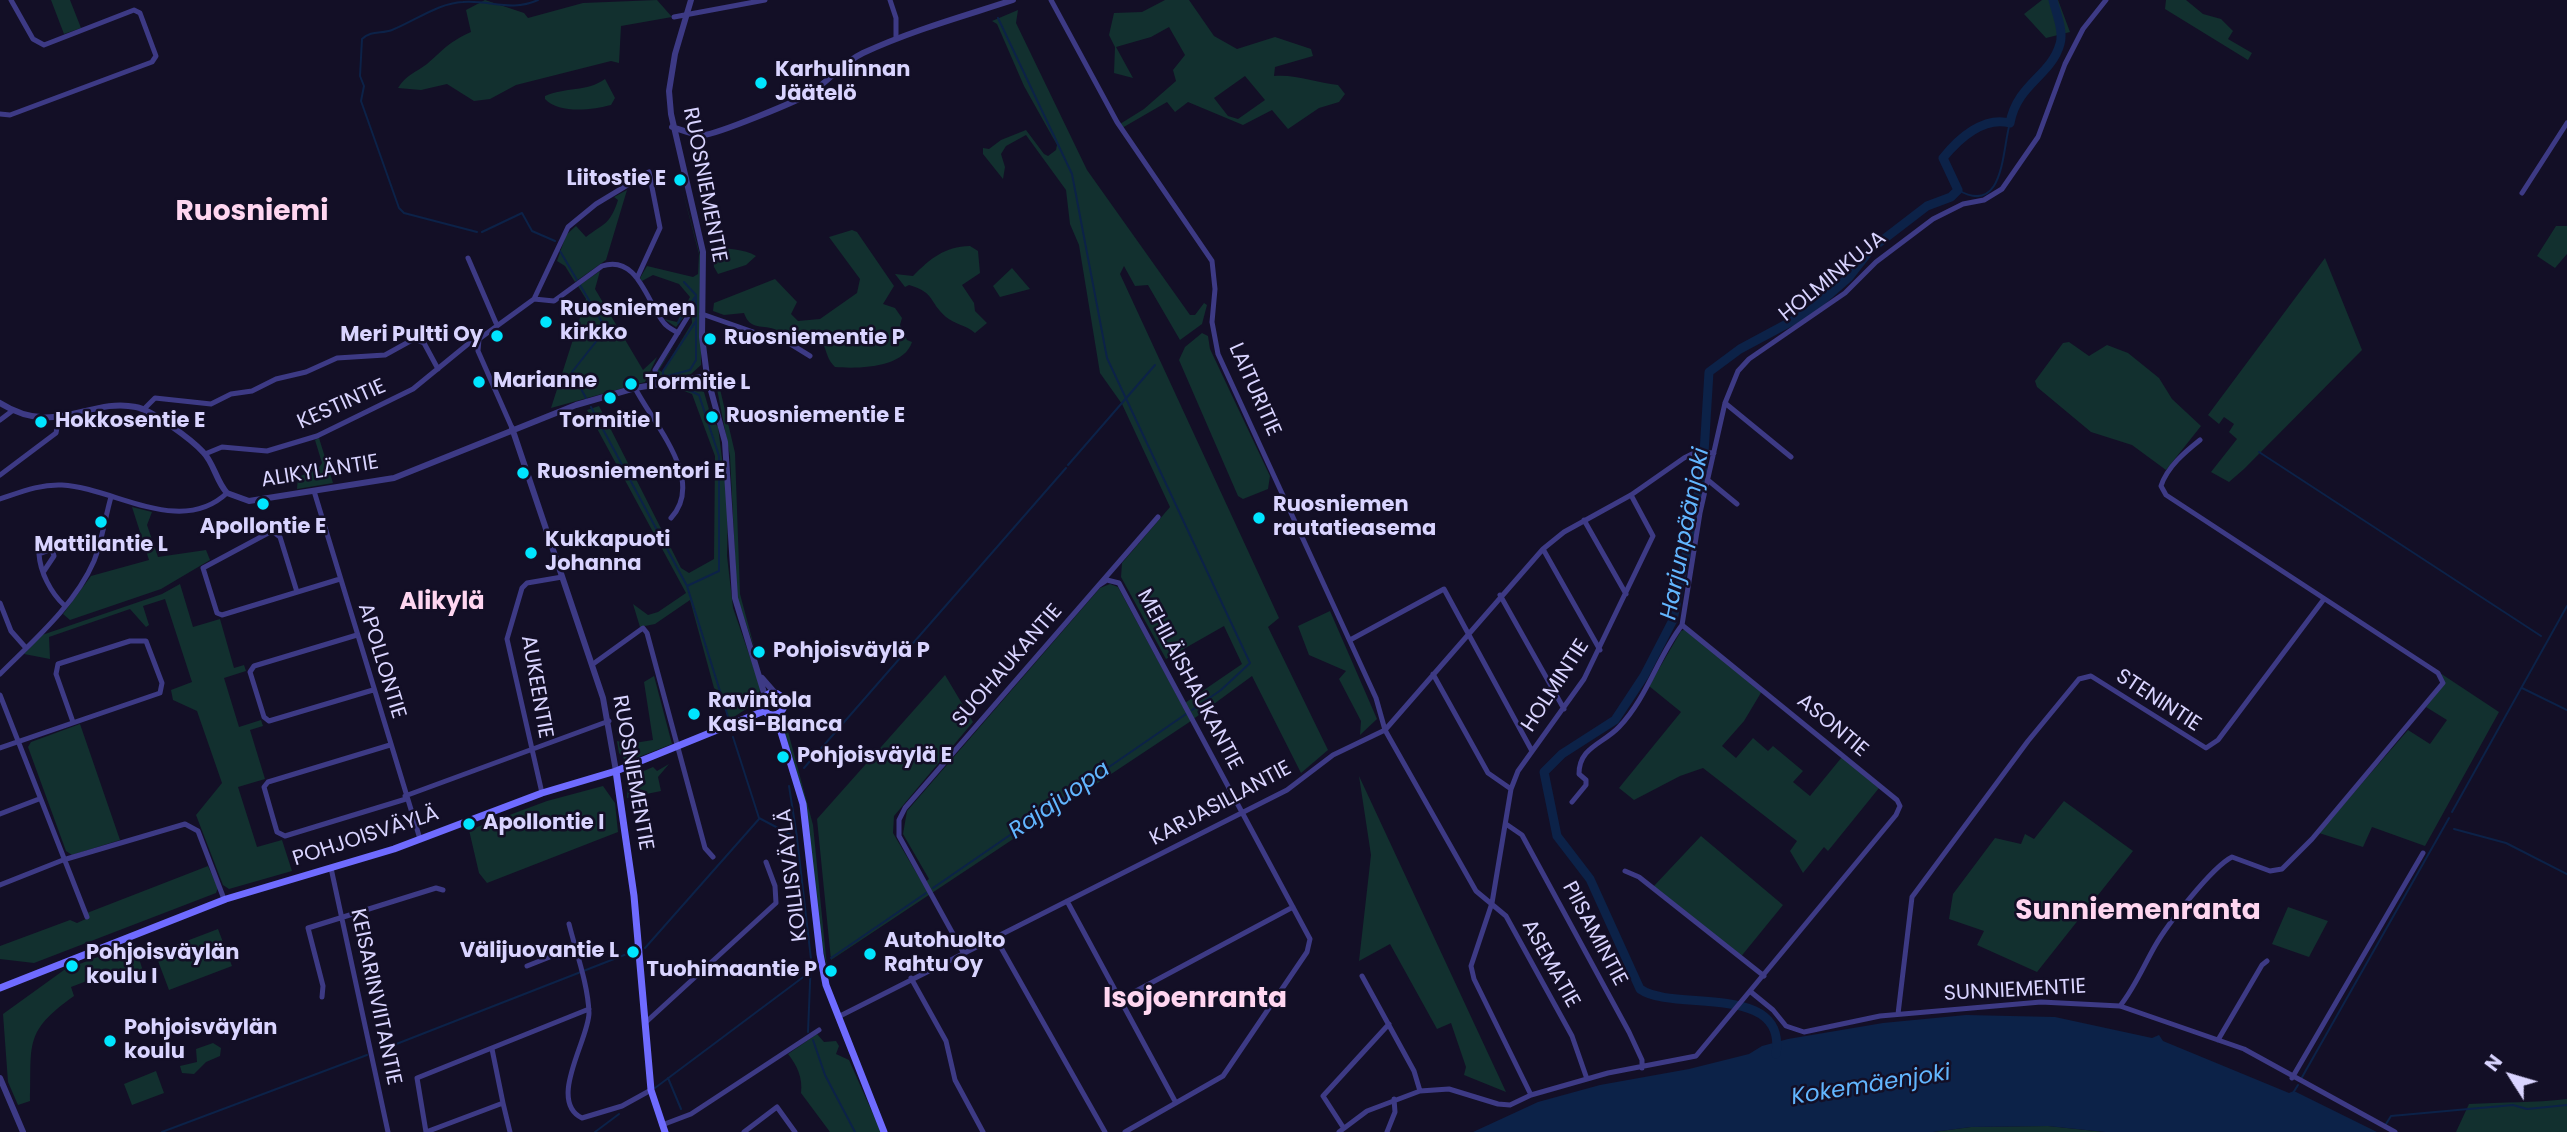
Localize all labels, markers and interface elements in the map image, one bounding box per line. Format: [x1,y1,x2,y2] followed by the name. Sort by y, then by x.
[775,58,910,108] place label: Karhulinnan Jäätelö
[753,75,769,91] marker: Karhulinnan Jäätelö
[677,105,731,265] street label: RUOSNIEMENTIE
[567,167,666,193] place label: Liitostie E
[672,172,688,188] marker: Liitostie E
[176,196,328,230] district label: Ruosniemi
[1774,226,1892,328] street label: HOLMINKUJA
[560,297,696,347] place label: Ruosniemen kirkko
[538,314,554,330] marker: Ruosniemen kirkko
[340,323,483,349] place label: Meri Pultti Oy
[724,326,905,352] place label: Ruosniementie P
[489,328,505,344] marker: Meri Pultti Oy
[702,331,718,347] marker: Ruosniementie P
[1222,340,1286,440] street label: LAITURITIE
[493,369,597,395] place label: Marianne
[645,371,750,397] place label: Tormitie L
[294,374,390,436] street label: KESTINTIE
[471,374,487,390] marker: Marianne
[623,376,639,392] marker: Tormitie L
[602,390,618,406] marker: Tormitie I
[726,404,905,430] place label: Ruosniementie E
[55,409,205,435] place label: Hokkosentie E
[559,409,661,435] place label: Tormitie I
[704,409,720,425] marker: Ruosniementie E
[33,414,49,430] marker: Hokkosentie E
[1656,446,1716,622] water label: Harjunpäänjoki
[259,450,381,494] street label: ALIKYLÄNTIE
[537,460,725,486] place label: Ruosniementori E
[515,465,531,481] marker: Ruosniementori E
[1273,493,1436,543] place label: Ruosniemen rautatieasema
[255,496,271,512] marker: Apollontie E
[1251,510,1267,526] marker: Ruosniemen rautatieasema
[93,514,109,530] marker: Mattilantie L
[200,515,326,541] place label: Apollontie E
[545,528,671,578] place label: Kukkapuoti Johanna
[34,533,168,559] place label: Mattilantie L
[523,545,539,561] marker: Kukkapuoti Johanna
[1131,585,1247,775] street label: MEHILÄISHAUKANTIE
[399,589,485,617] district label: Alikylä
[948,599,1068,733] street label: SUOHAUKANTIE
[351,600,411,722] street label: APOLLONTIE
[515,633,557,741] street label: AUKEENTIE
[1517,635,1595,737] street label: HOLMINTIE
[773,639,930,665] place label: Pohjoisväylä P
[751,644,767,660] marker: Pohjoisväylä P
[2111,664,2205,738] street label: STENINTIE
[708,689,842,739] place label: Ravintola Kasi-Blanca
[1791,689,1873,763] street label: ASONTIE
[606,693,658,853] street label: RUOSNIEMENTIE
[686,706,702,722] marker: Ravintola Kasi-Blanca
[797,744,952,770] place label: Pohjoisväylä E
[775,749,791,765] marker: Pohjoisväylä E
[1004,756,1116,846] water label: Rajajuopa
[1146,756,1296,852] street label: KARJASILLANTIE
[290,802,442,872] street label: POHJOISVÄYLÄ
[772,807,814,943] street label: KOILLISVÄYLÄ
[483,811,604,837] place label: Apollontie I
[461,816,477,832] marker: Apollontie I
[1556,878,1632,990] street label: PIISAMINTIE
[2015,895,2261,929] district label: Sunniemenranta
[344,906,406,1088] street label: KEISARINVIITANTIE
[1516,916,1584,1012] street label: ASEMATIE
[884,929,1005,979] place label: Autohuolto Rahtu Oy
[460,939,619,965] place label: Välijuovantie L
[86,941,239,991] place label: Pohjoisväylän koulu I
[625,944,641,960] marker: Välijuovantie L
[862,946,878,962] marker: Autohuolto Rahtu Oy
[64,958,80,974] marker: Pohjoisväylän koulu I
[647,958,817,984] place label: Tuohimaantie P
[823,963,839,979] marker: Tuohimaantie P
[1943,975,2087,1007] street label: SUNNIEMENTIE
[1103,983,1287,1017] district label: Isojoenranta
[124,1016,277,1066] place label: Pohjoisväylän koulu
[102,1033,118,1049] marker: Pohjoisväylän koulu
[2476,1041,2546,1111] north arrow
[2479,1049,2509,1077] text: N
[1789,1060,1953,1112] water label: Kokemäenjoki

